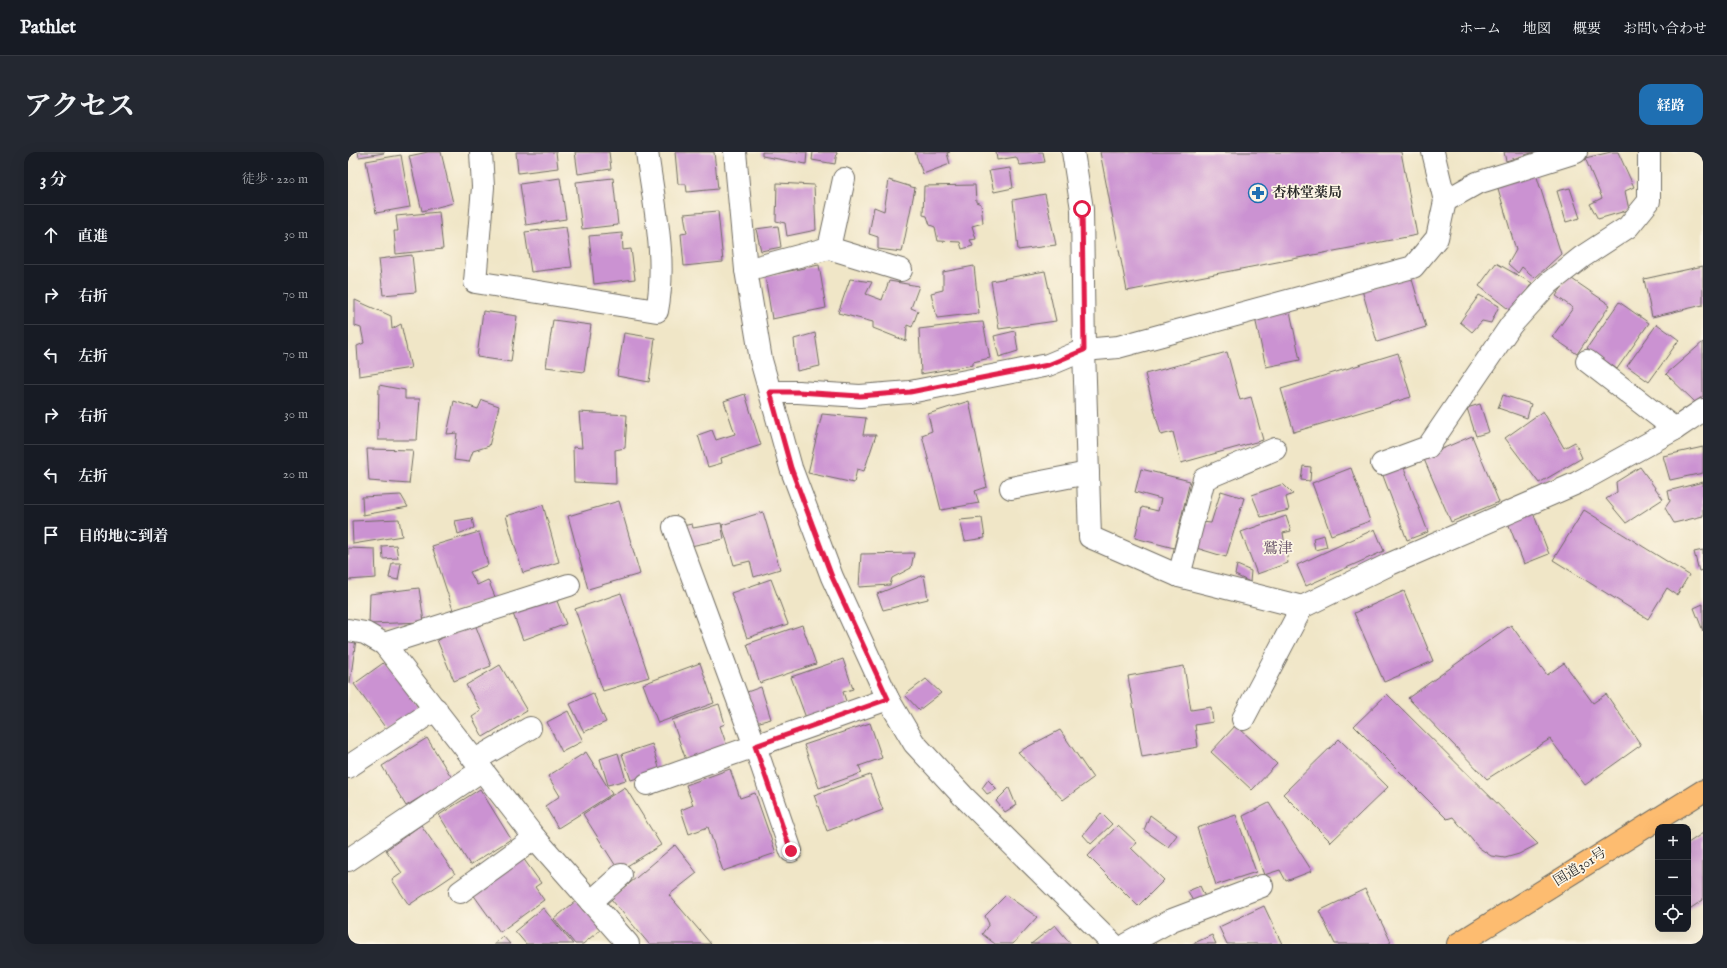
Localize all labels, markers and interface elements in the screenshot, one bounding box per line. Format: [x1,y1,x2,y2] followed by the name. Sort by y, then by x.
[20,16,76,40] text: Pathlet
[1459,20,1501,38] text: ホーム
[1523,20,1551,38] text: 地図
[1573,20,1601,38] text: 概要
[1623,20,1707,38] text: お問い合わせ
[1639,84,1703,125] button: 経路
[24,90,135,125] text: アクセス
[40,170,67,191] text: 3 分
[242,171,308,188] text: 徒歩 · 220 m
[1247,182,1269,204] pharmacy icon: 杏林堂薬局
[1272,184,1342,202] place label: 杏林堂薬局
[1073,200,1091,218] route start
[40,224,62,246] icon: ahead
[284,226,308,243] text: 30 m
[78,227,108,246] text: 直進
[40,284,62,306] icon: right
[283,286,308,303] text: 70 m
[78,287,108,306] text: 右折
[40,344,62,366] icon: left
[283,346,308,363] text: 70 m
[78,347,108,366] text: 左折
[40,404,62,426] icon: right
[284,406,308,423] text: 30 m
[78,407,108,426] text: 右折
[40,464,62,486] icon: left
[283,466,308,483] text: 20 m
[78,467,108,486] text: 左折
[40,524,62,546] icon: arrive
[78,527,168,546] text: 目的地に到着
[1263,539,1293,558] district label: 鷲津
[1655,824,1691,932] map controls
[1655,824,1691,860] button: +
[782,842,800,860] route end
[1550,844,1610,890] street label: 国道301号
[1655,860,1691,896] button: −
[1655,896,1691,932] button: locate

